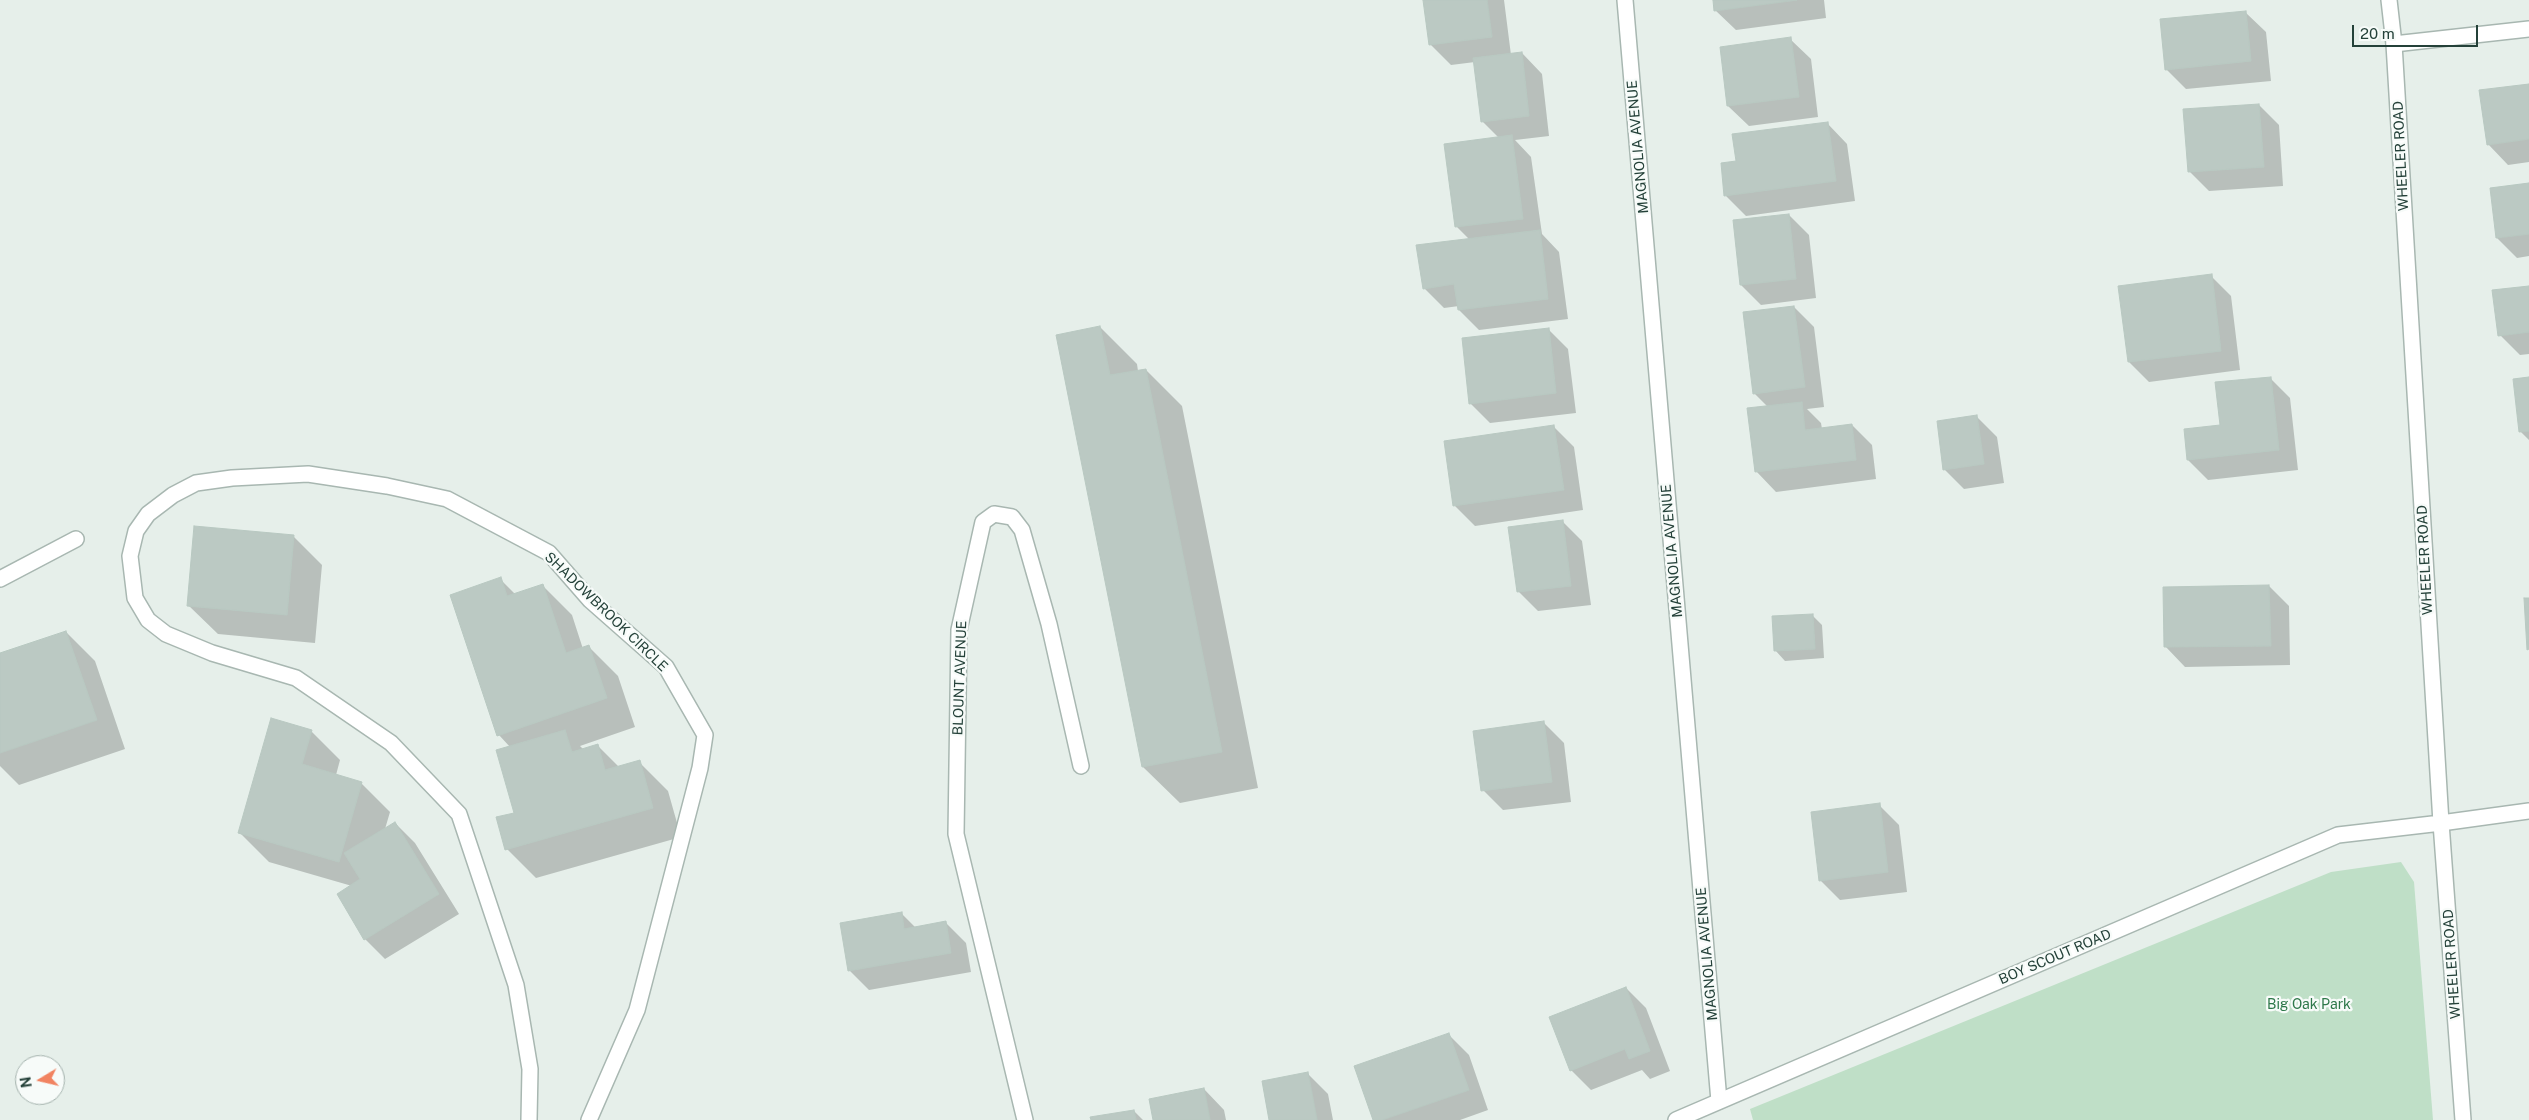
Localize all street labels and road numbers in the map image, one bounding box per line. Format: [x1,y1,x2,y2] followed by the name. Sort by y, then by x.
[1624,80,1652,214] street label: MAGNOLIA AVENUE
[2390,101,2412,211] street label: WHEELER ROAD
[1658,484,1686,618] street label: MAGNOLIA AVENUE
[2414,505,2436,615] street label: WHEELER ROAD
[541,549,671,675] street label: SHADOWBROOK CIRCLE
[950,620,970,736] street label: BLOUNT AVENUE
[1693,887,1721,1021] street label: MAGNOLIA AVENUE
[2440,908,2464,1020] street label: WHEELER ROAD
[1996,926,2114,988] street label: BOY SCOUT ROAD

